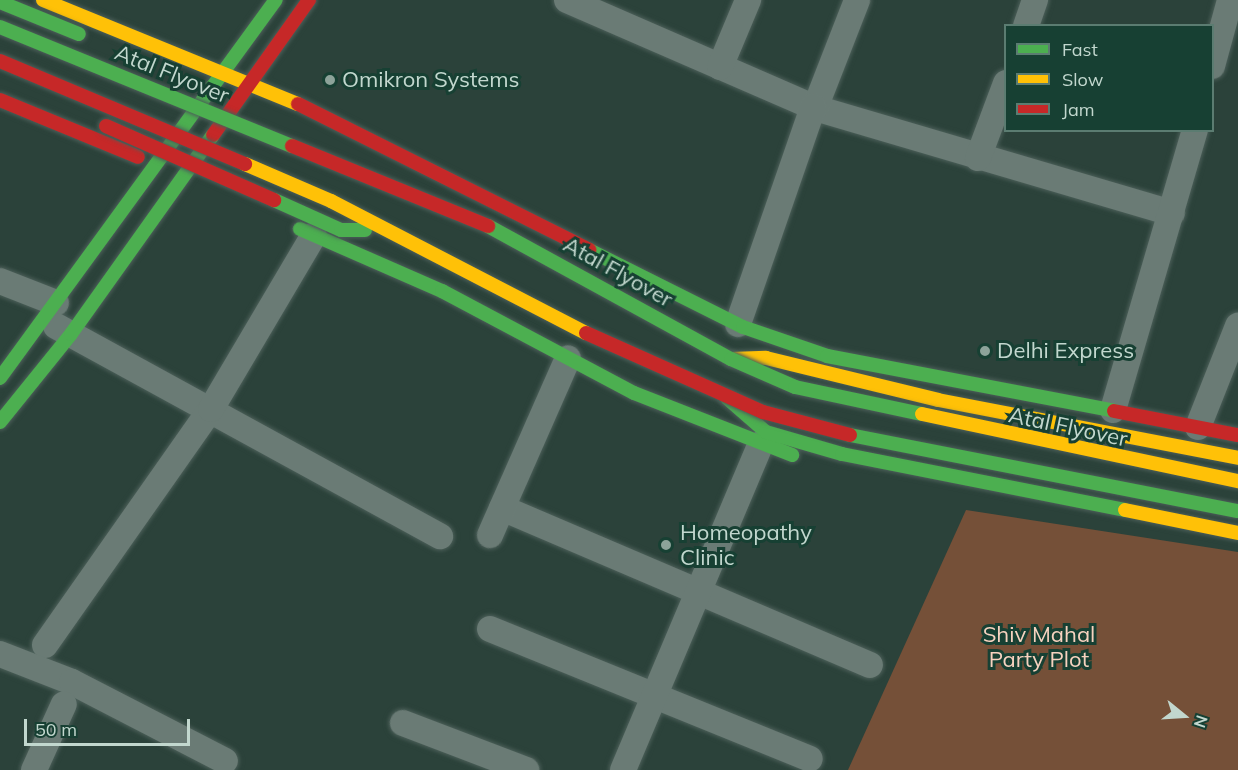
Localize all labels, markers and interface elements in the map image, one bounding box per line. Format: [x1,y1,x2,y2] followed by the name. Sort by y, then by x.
[1004,24,1214,132] legend
[1062,38,1098,61] text: Fast
[111,39,233,109] street label: Atal Flyover
[342,67,520,93] place label: Omikron Systems
[1062,68,1103,91] text: Slow
[323,73,337,87] marker: Omikron Systems
[1062,98,1095,121] text: Jam
[559,231,677,313] street label: Atal Flyover
[997,338,1134,364] place label: Delhi Express
[978,344,992,358] marker: Delhi Express
[1006,402,1130,452] street label: Atal Flyover
[680,519,812,570] place label: Homeopathy Clinic
[657,536,675,554] marker: Homeopathy Clinic
[983,621,1095,672] park label: Shiv Mahal Party Plot
[1154,686,1214,746] north arrow
[27,707,194,745] scale bar
[1190,713,1212,730] text: N
[35,718,77,741] text: 50 m

